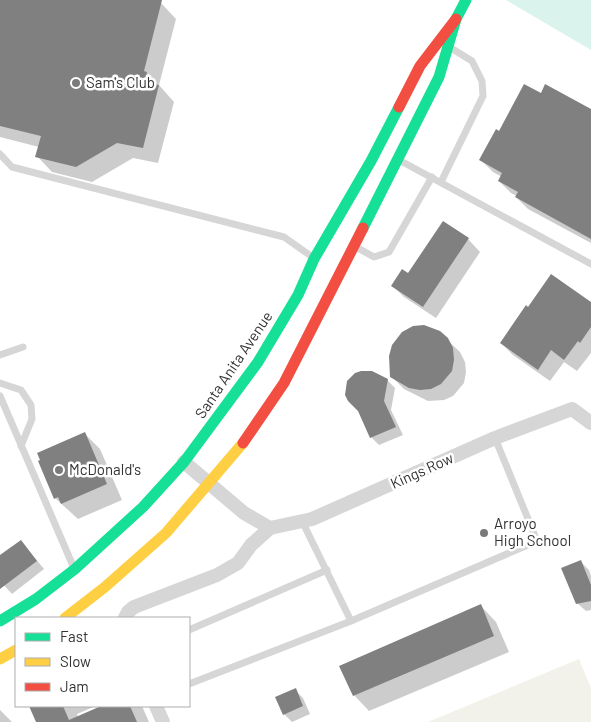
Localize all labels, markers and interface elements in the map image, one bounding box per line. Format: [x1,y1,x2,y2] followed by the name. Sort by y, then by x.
[86,73,155,91] place label: Sam's Club
[70,77,82,89] marker: Sam's Club
[191,307,276,421] street label: Santa Anita Avenue
[387,448,456,492] street label: Kings Row
[69,460,141,478] place label: McDonald's
[53,464,65,476] marker: McDonald's
[494,514,571,549] place label: Arroyo High School
[478,527,490,539] marker: Arroyo High School
[15,617,190,707] legend
[60,627,88,645] text: Fast
[60,652,91,670] text: Slow
[60,677,89,695] text: Jam

